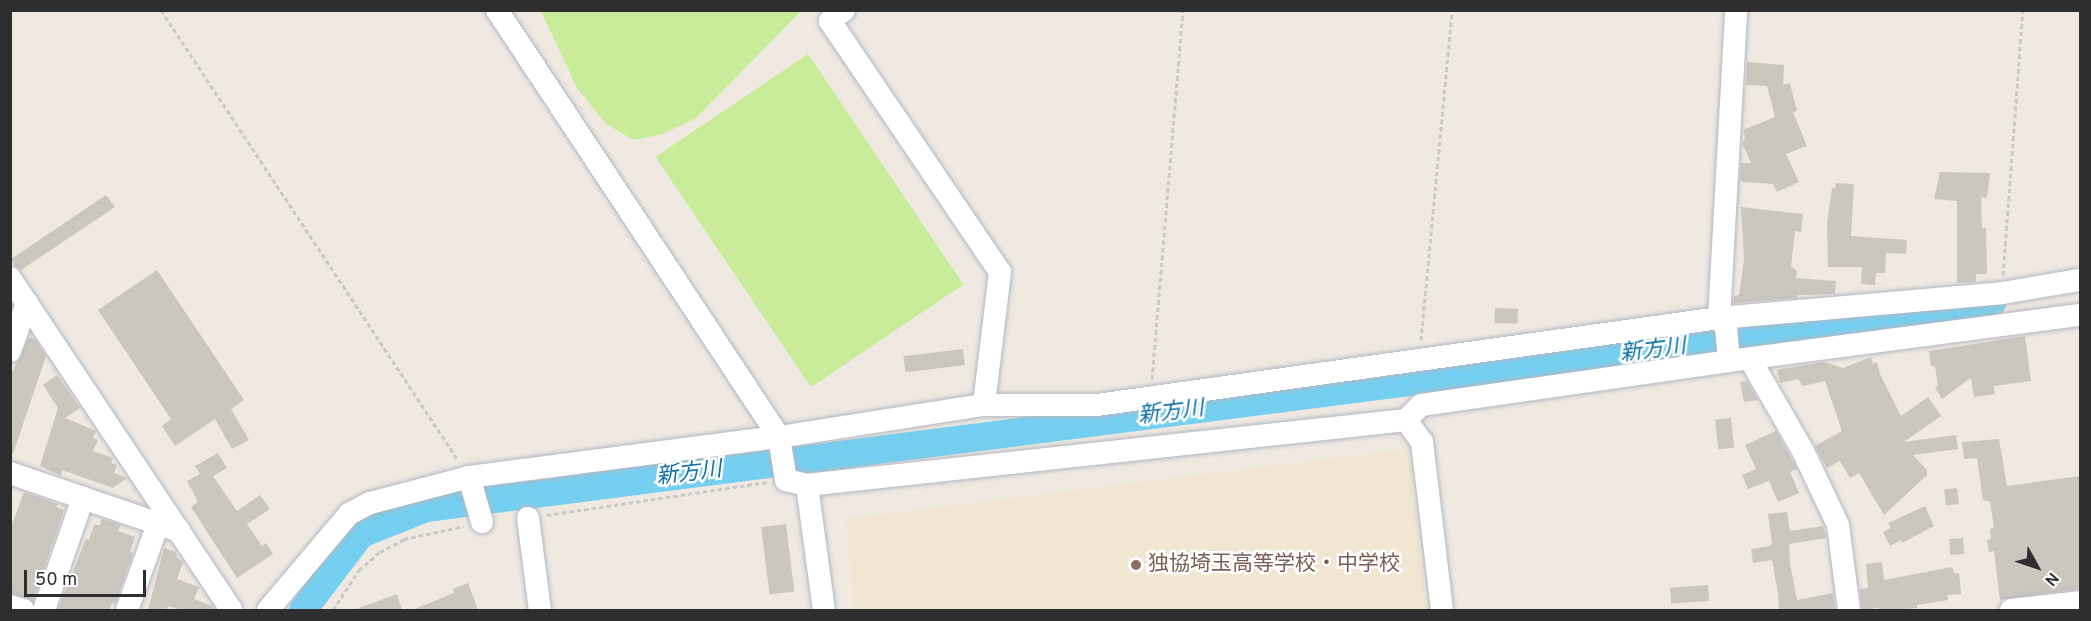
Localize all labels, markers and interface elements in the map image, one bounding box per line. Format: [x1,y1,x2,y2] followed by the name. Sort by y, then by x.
[1619,334,1687,368] water label: 新方川
[1137,396,1205,430] water label: 新方川
[655,457,723,491] water label: 新方川
[2007,537,2067,597] north arrow
[1148,552,1400,578] place label: 独協埼玉高等学校・中学校
[27,558,148,596] scale bar
[1129,558,1143,572] marker: 独協埼玉高等学校・中学校
[2039,568,2062,589] text: N
[35,569,77,592] text: 50 m

